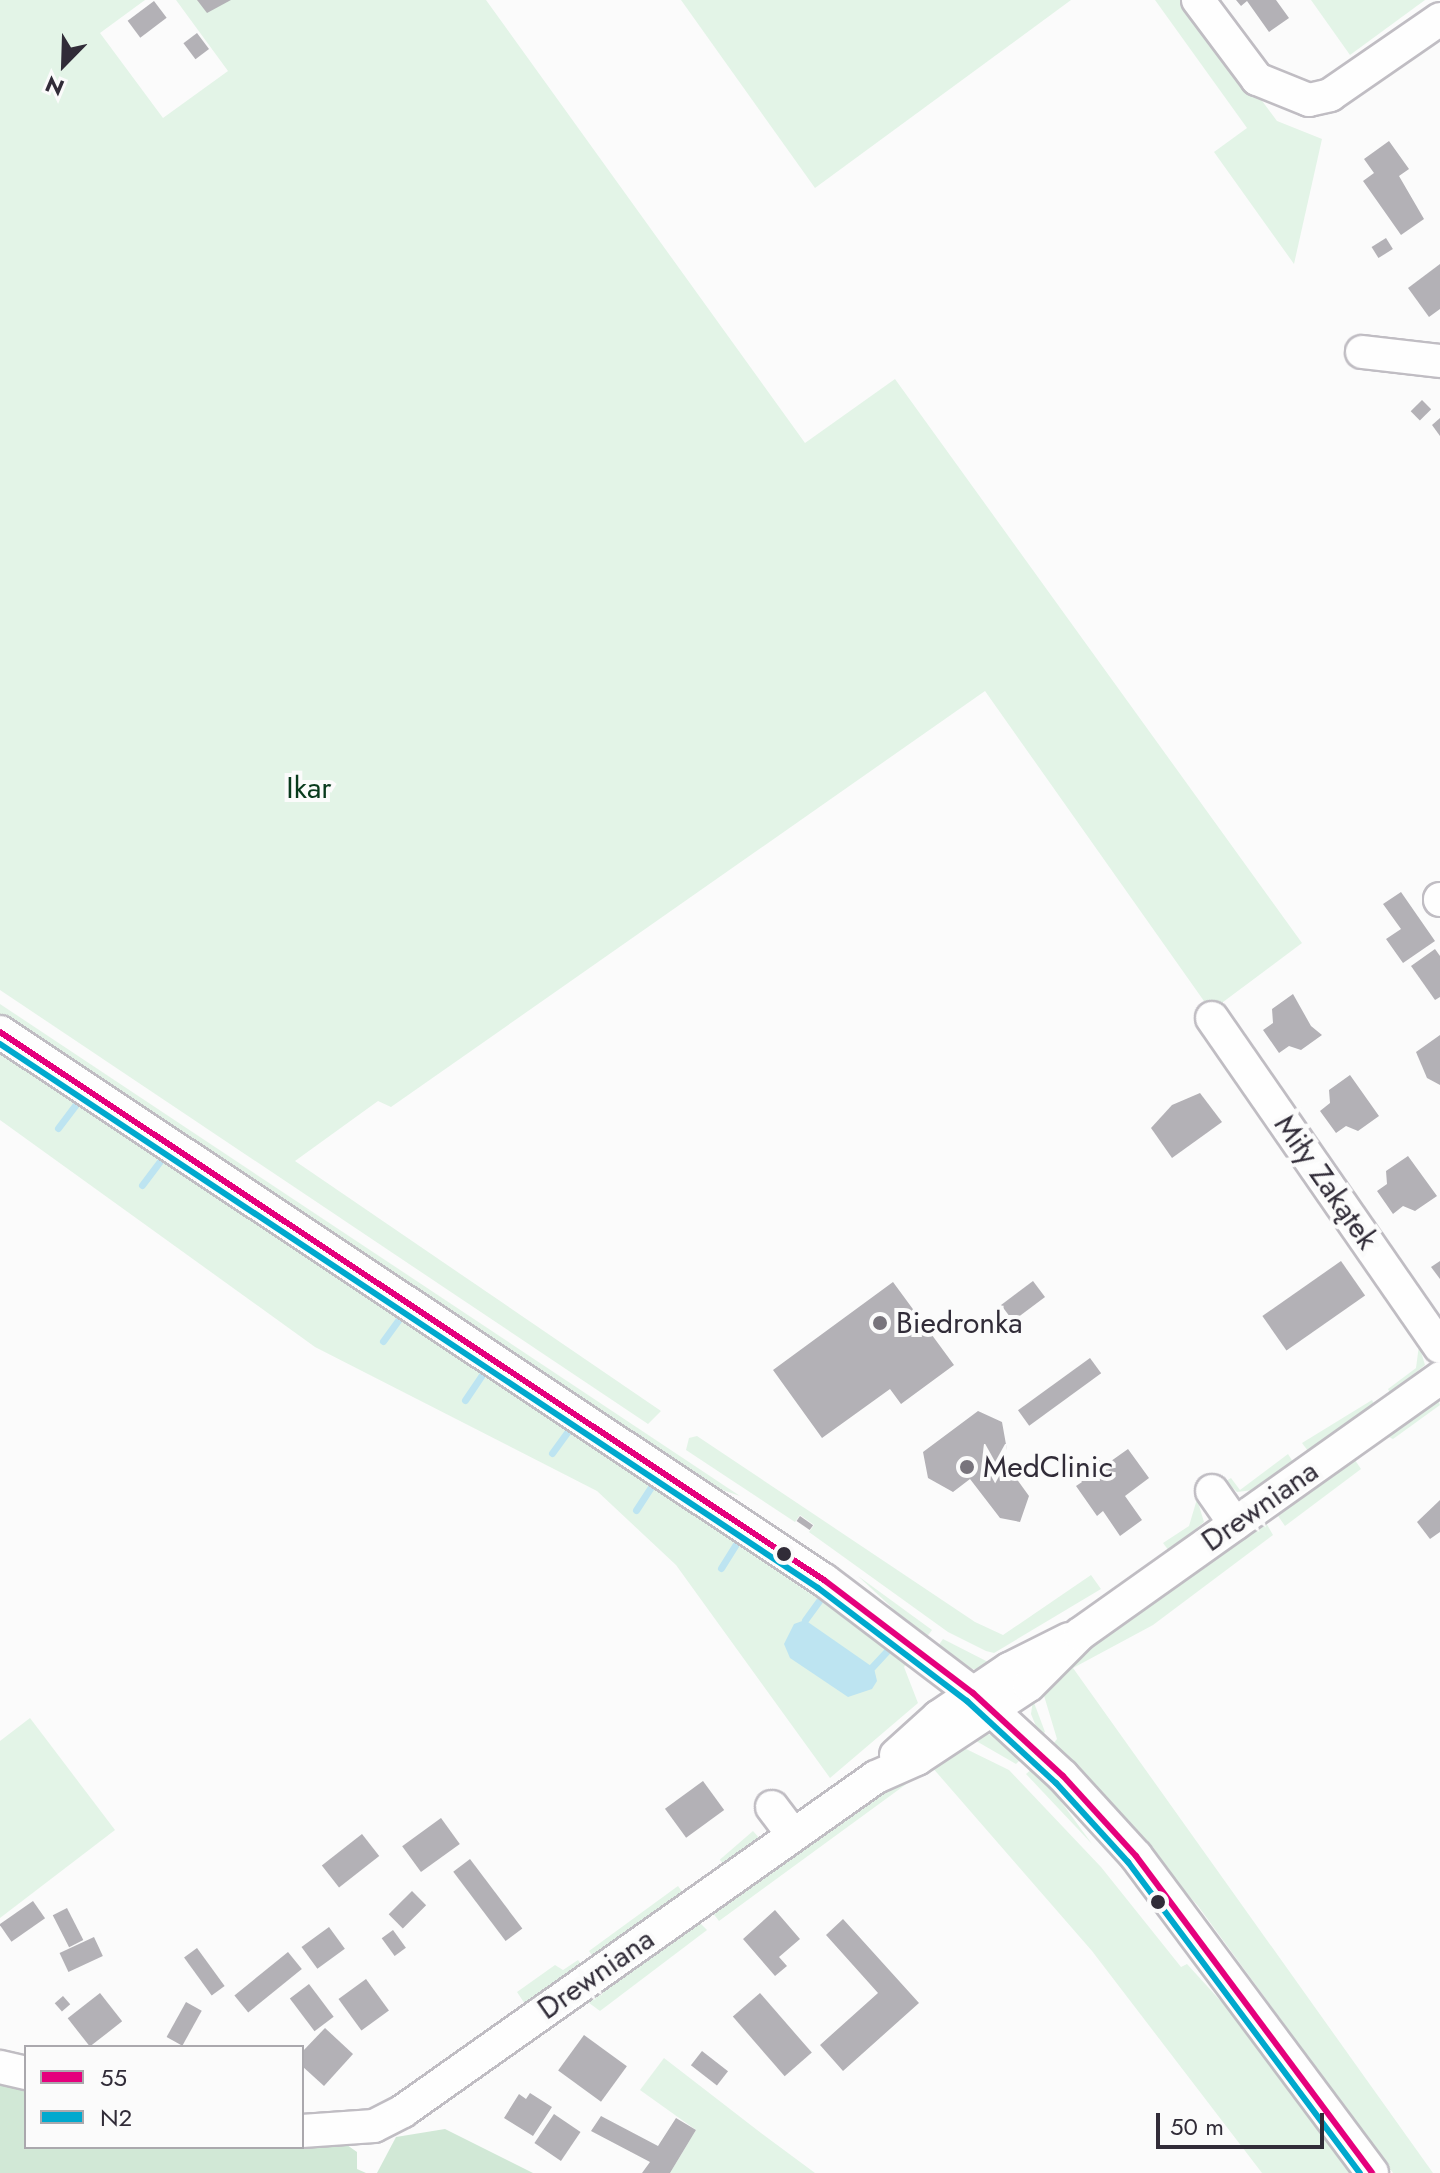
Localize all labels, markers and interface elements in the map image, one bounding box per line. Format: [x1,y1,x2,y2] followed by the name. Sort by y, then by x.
[24,24,104,104] north arrow
[40,68,69,104] text: N
[286,770,332,806] park label: Ikar
[1267,1108,1385,1256] street label: Miły Zakątek
[896,1305,1023,1341] place label: Biedronka
[871,1314,889,1332] marker: Biedronka
[983,1449,1113,1485] place label: MedClinic
[1195,1453,1325,1559] street label: Drewniana
[958,1458,976,1476] marker: MedClinic
[776,1546,792,1562] unlabelled marker
[1150,1894,1166,1910] unlabelled marker
[531,1921,661,2027] street label: Drewniana
[24,2045,304,2149] legend
[100,2060,127,2095] text: 55
[1160,2097,1328,2147] scale bar
[100,2100,132,2135] text: N2
[1170,2109,1224,2144] text: 50 m

